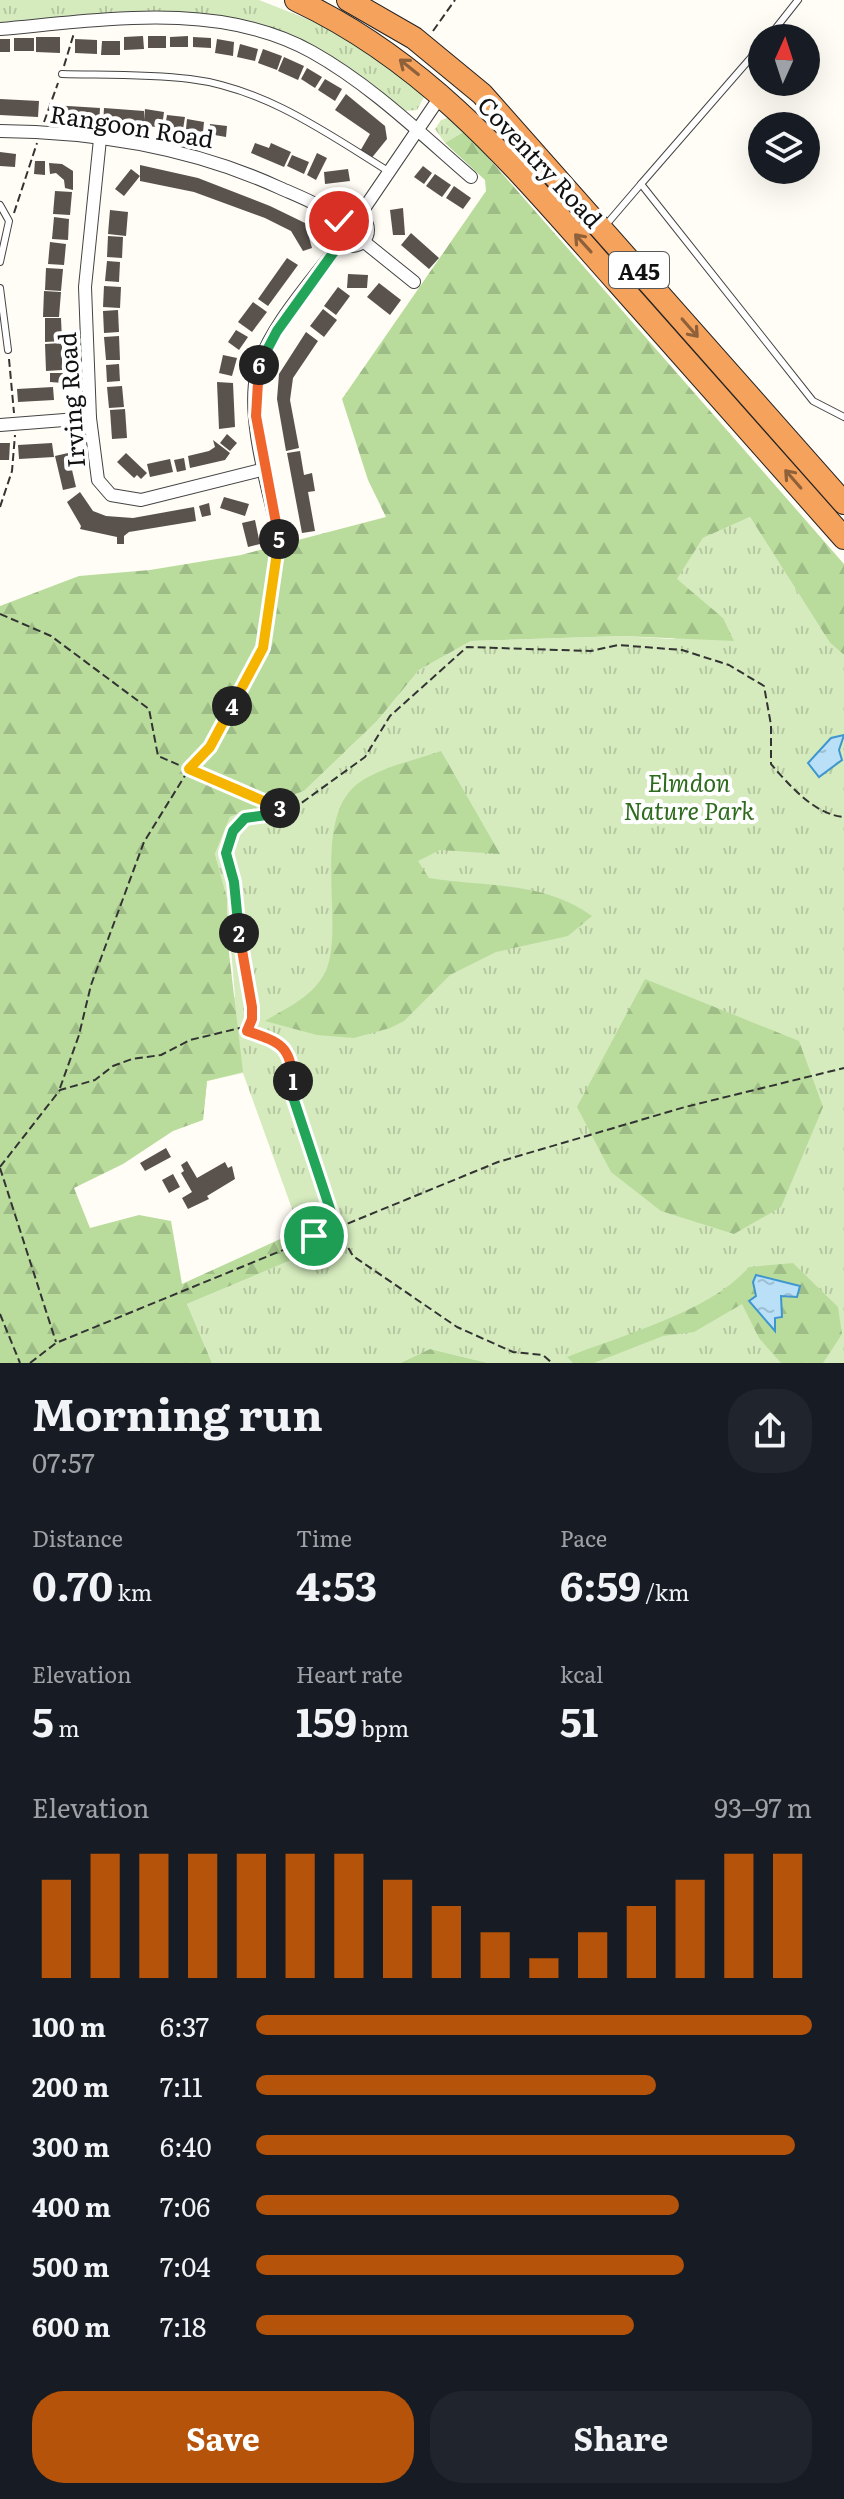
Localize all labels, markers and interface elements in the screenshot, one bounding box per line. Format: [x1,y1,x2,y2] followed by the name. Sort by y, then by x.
[748,24,820,96] north arrow
[748,24,820,184] map controls
[399,59,420,76] one-way arrow
[471,87,612,235] street label: Coventry Road
[48,95,217,155] street label: Rangoon Road
[748,112,820,184] button: layers
[305,187,373,255] pin
[317,199,361,243] icon: check
[574,234,592,254] one-way arrow
[609,252,669,288] road number: A45
[680,317,698,337] one-way arrow
[48,331,92,469] street label: Irving Road
[239,345,279,385] pin: 6
[253,348,265,381] text: 6
[784,470,802,490] one-way arrow
[259,519,299,559] pin: 5
[273,522,285,555] text: 5
[212,686,252,726] pin: 4
[225,689,239,722] text: 4
[624,764,755,827] park label: Elmdon Nature Park
[260,788,300,828] pin: 3
[274,791,286,824] text: 3
[219,913,259,953] pin: 2
[233,916,245,949] text: 2
[273,1061,313,1101] pin: 1
[288,1064,298,1097] text: 1
[280,1202,348,1270] pin
[292,1214,336,1258] icon: arrive
[32,1379,323,1445] text: Morning run
[728,1389,812,1473] button: share
[32,1442,95,1481] text: 07:57
[32,1521,123,1554] text: Distance
[296,1521,352,1554] text: Time
[560,1521,607,1554] text: Pace
[32,1554,113,1613] text: 0.70
[296,1554,377,1613] text: 4:53
[560,1554,641,1613] text: 6:59
[113,1575,152,1608] text: km
[641,1575,689,1608] text: /km
[32,1657,131,1690] text: Elevation
[296,1657,403,1690] text: Heart rate
[560,1657,603,1690] text: kcal
[32,1690,54,1749] text: 5
[296,1690,357,1749] text: 159
[560,1690,598,1749] text: 51
[54,1711,80,1744] text: m
[357,1711,409,1744] text: bpm
[32,1787,150,1826] text: Elevation
[714,1787,812,1826] text: 93–97 m
[32,2006,106,2045] text: 100 m
[160,2006,209,2045] text: 6:37
[32,2066,109,2105] text: 200 m
[160,2066,202,2105] text: 7:11
[32,2126,110,2165] text: 300 m
[160,2126,211,2165] text: 6:40
[32,2186,111,2225] text: 400 m
[160,2186,210,2225] text: 7:06
[32,2246,109,2285] text: 500 m
[160,2246,211,2285] text: 7:04
[32,2306,110,2345] text: 600 m
[160,2306,206,2345] text: 7:18
[32,2391,414,2483] button: Save
[430,2391,812,2483] button: Share

